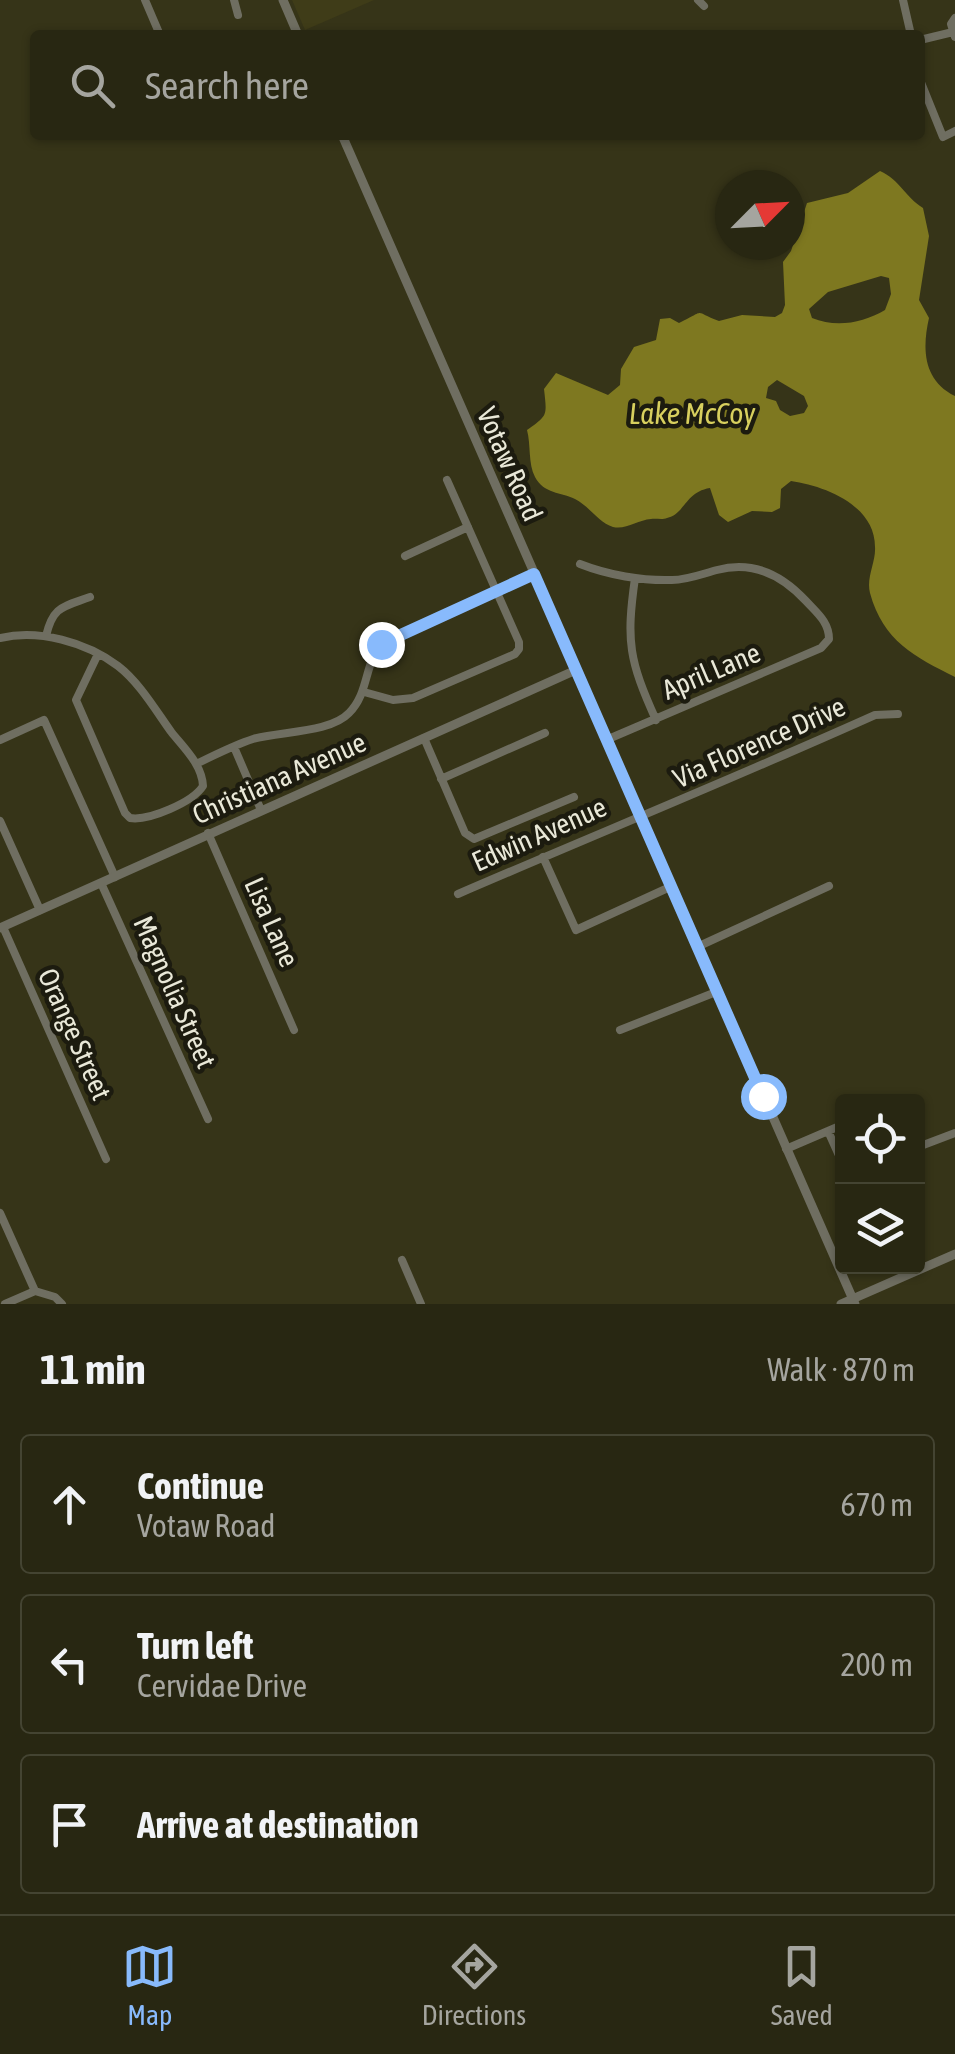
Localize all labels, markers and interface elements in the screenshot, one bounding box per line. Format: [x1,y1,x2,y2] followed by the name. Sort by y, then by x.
[30,30,925,140] search box
[65,58,120,113] icon: search
[145,64,309,107] text: Search here
[715,170,805,260] north arrow
[629,396,756,430] water label: Lake McCoy
[471,402,549,526] street label: Votaw Road
[359,622,405,668] route end
[657,636,765,706] street label: April Lane
[668,690,850,794] street label: Via Florence Drive
[187,726,371,830] street label: Christiana Avenue
[467,790,611,878] street label: Edwin Avenue
[238,872,306,972] street label: Lisa Lane
[127,911,223,1073] street label: Magnolia Street
[32,963,118,1105] street label: Orange Street
[741,1074,787,1120] route start
[835,1094,925,1274] map controls
[835,1094,925,1184] button: locate
[835,1184,925,1274] button: layers
[40,1345,146,1393] text: 11 min
[767,1351,915,1388] text: Walk · 870 m
[137,1464,264,1507] text: Continue
[42,1477,97,1532] icon: ahead
[840,1486,913,1523] text: 670 m
[137,1507,275,1544] text: Votaw Road
[137,1624,253,1667] text: Turn left
[42,1637,97,1692] icon: left
[840,1646,913,1683] text: 200 m
[137,1667,307,1704] text: Cervidae Drive
[42,1797,97,1852] icon: arrive
[137,1803,419,1846] text: Arrive at destination
[122,1939,177,2031] tab: Map
[422,1939,526,2031] tab: Directions
[771,1939,833,2031] tab: Saved

